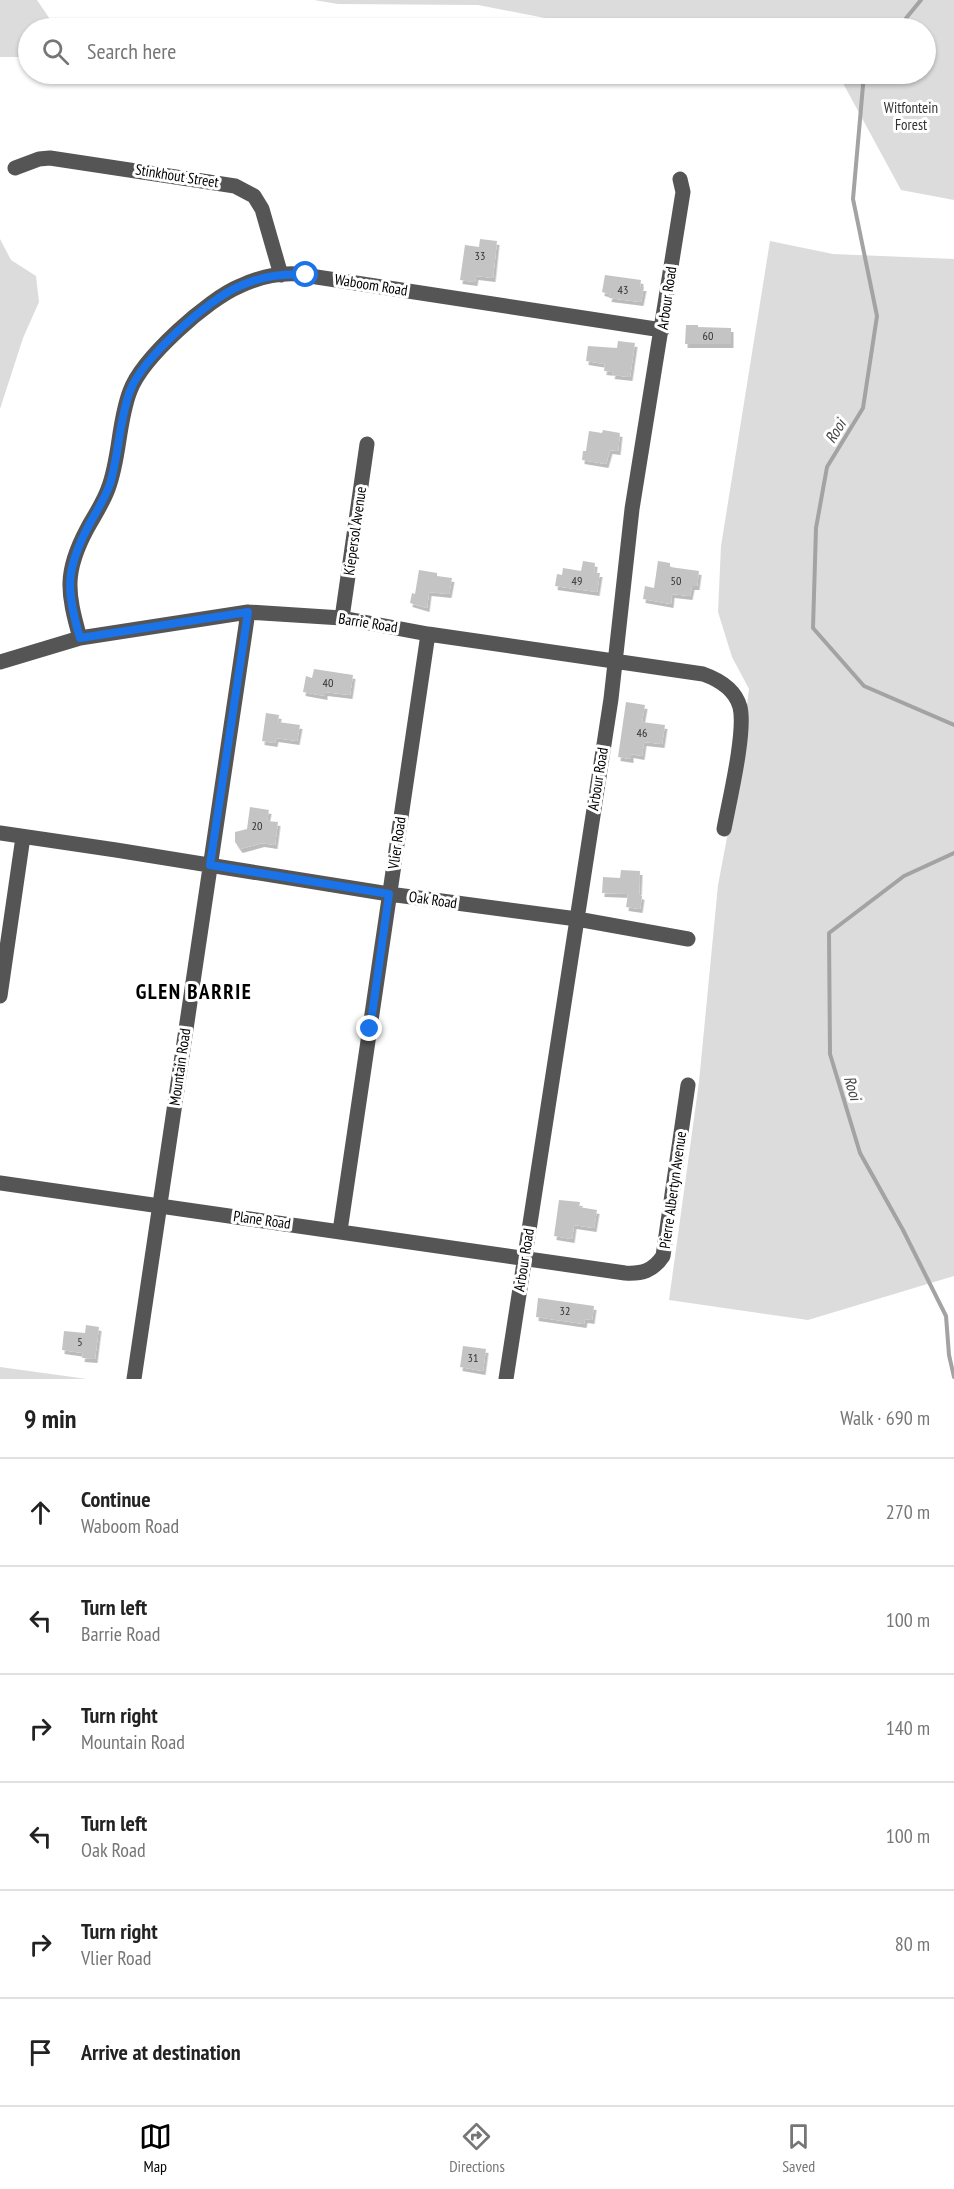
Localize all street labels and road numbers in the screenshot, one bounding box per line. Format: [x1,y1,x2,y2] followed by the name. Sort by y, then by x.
[134,160,220,191] street label: Stinkhout Street
[653,265,680,331] street label: Arbour Road
[333,269,409,300] street label: Waboom Road
[339,485,370,577] street label: Kiepersol Avenue
[337,608,399,637] street label: Barrie Road
[583,746,612,812] street label: Arbour Road
[383,815,410,871] street label: Vlier Road
[408,887,458,912] street label: Oak Road
[165,1027,194,1107] street label: Mountain Road
[655,1130,690,1250] street label: Pierre Albertyn Avenue
[232,1206,292,1233] street label: Plane Road
[509,1227,538,1293] street label: Arbour Road

